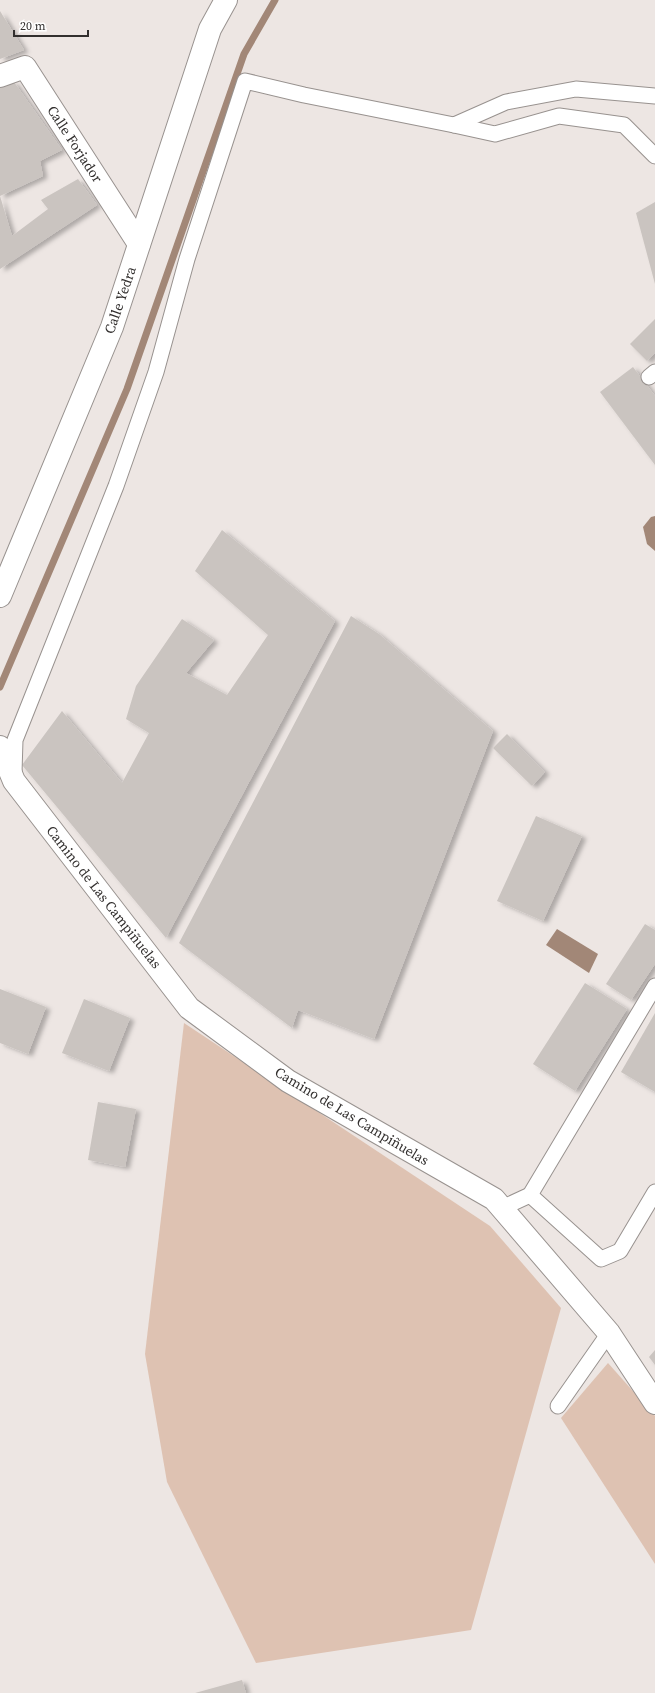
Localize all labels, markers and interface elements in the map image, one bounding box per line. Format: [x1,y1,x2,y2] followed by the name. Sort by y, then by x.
[14,12,88,38] scale bar
[20,18,46,34] text: 20 m
[43,101,107,187] street label: Calle Forjador
[99,263,141,336] street label: Calle Yedra
[42,821,166,973] street label: Camino de Las Campiñuelas
[271,1062,433,1170] street label: Camino de Las Campiñuelas

